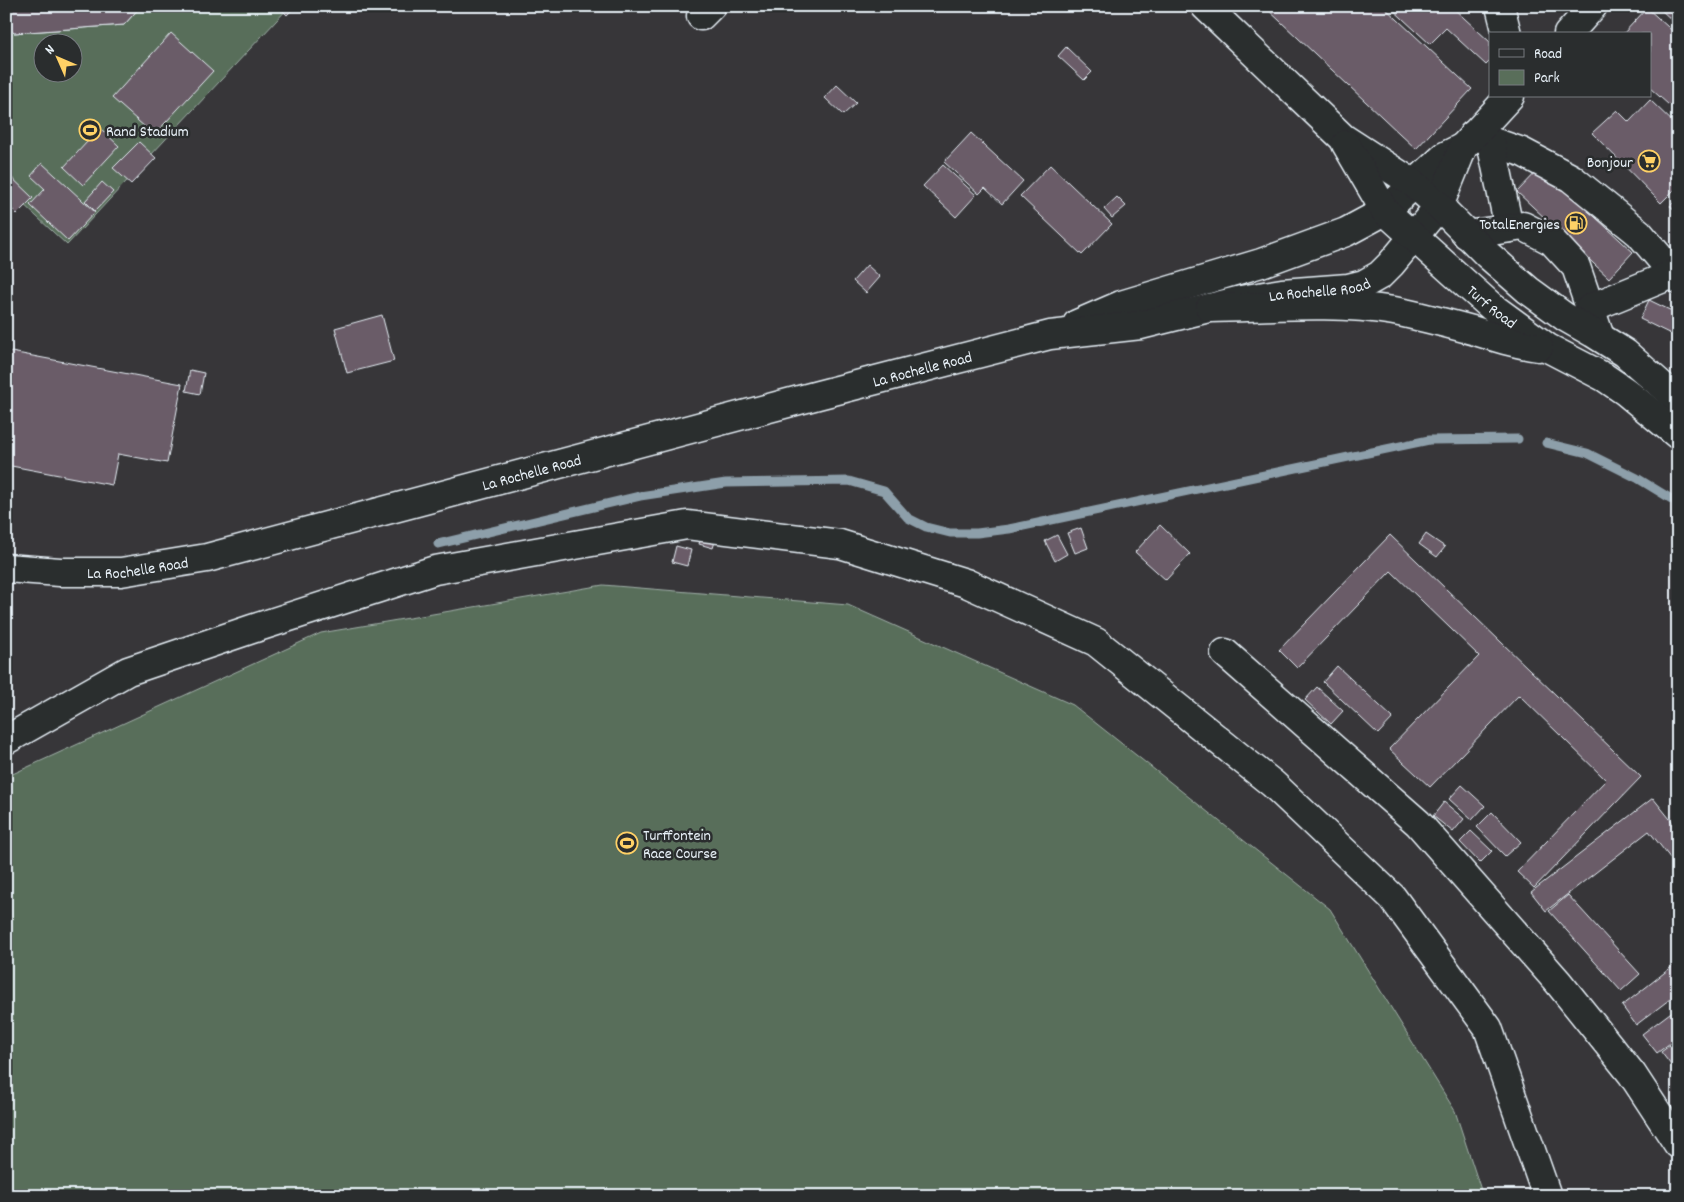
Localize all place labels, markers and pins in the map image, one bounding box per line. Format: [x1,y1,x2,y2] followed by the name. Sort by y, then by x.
[78,118,102,142] sports icon: Rand Stadium
[106,121,189,144] place label: Rand Stadium
[1637,149,1661,173] supermarket icon: Bonjour
[1587,152,1633,175] place label: Bonjour
[1564,211,1588,235] fuel station icon: TotalEnergies
[1479,214,1560,237] place label: TotalEnergies
[643,825,717,866] place label: Turffontein Race Course
[615,831,639,855] sports icon: Turffontein Race Course

